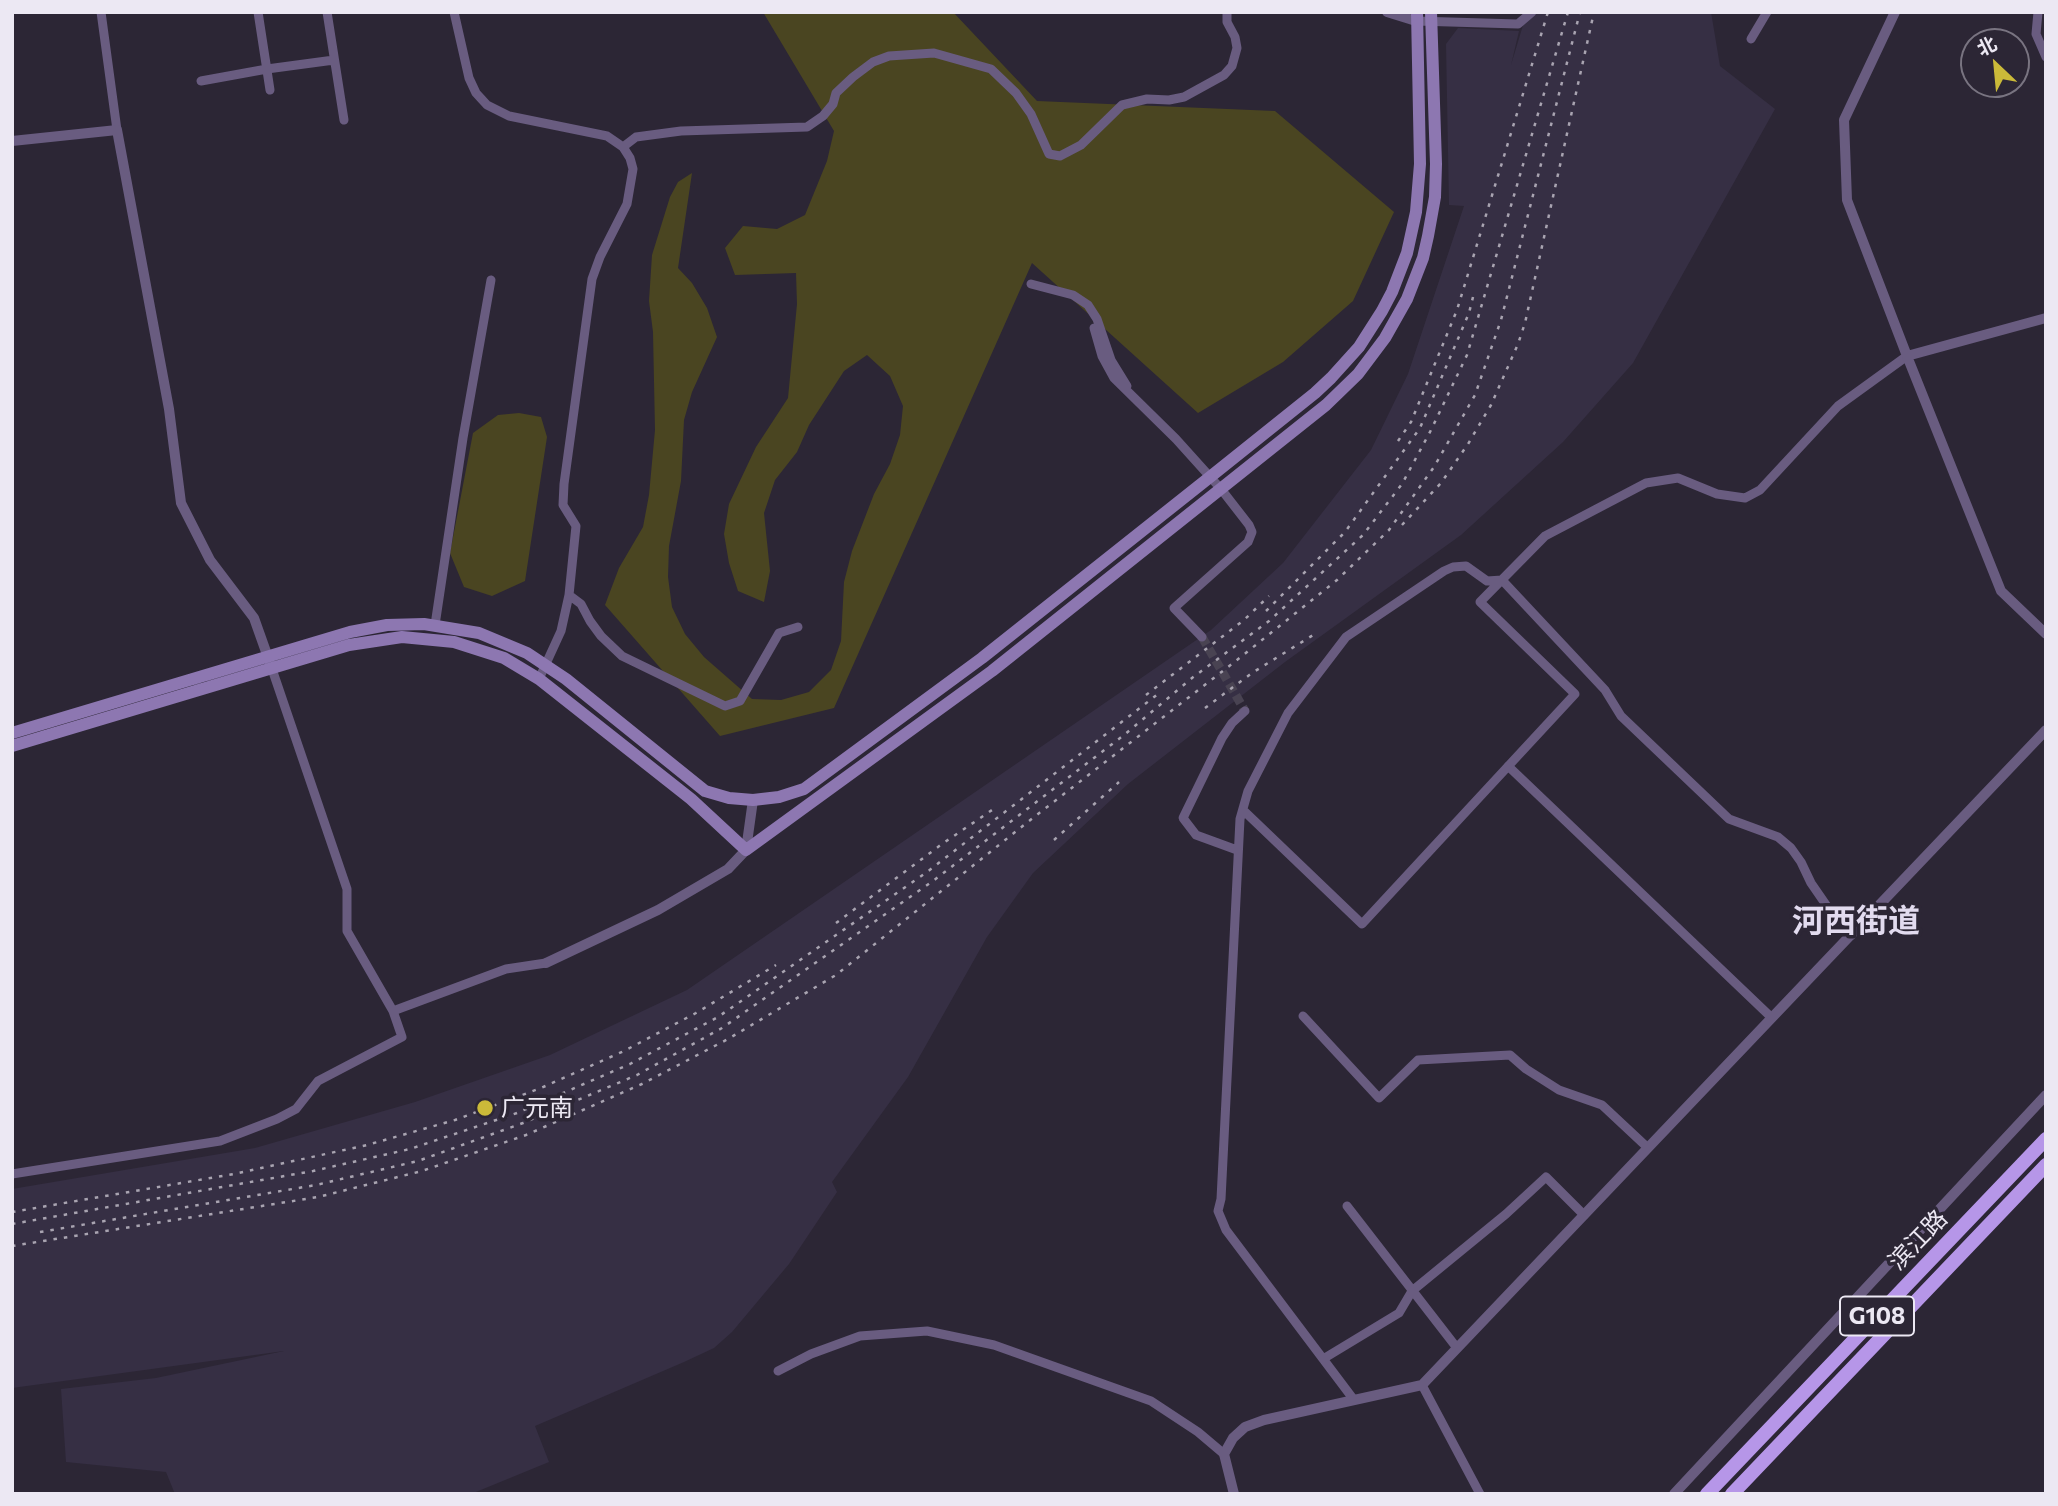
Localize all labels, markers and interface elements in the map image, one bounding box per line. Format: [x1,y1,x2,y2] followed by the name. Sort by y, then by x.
[1960,28,2030,98] north arrow
[1973,31,2000,60] text: 北
[1792,902,1920,940] district label: 河西街道
[501,1094,573,1122] place label: 广元南
[475,1098,495,1118] marker: 广元南
[1883,1204,1953,1276] street label: 滨江路
[1840,1296,1914,1336] road number: G108

